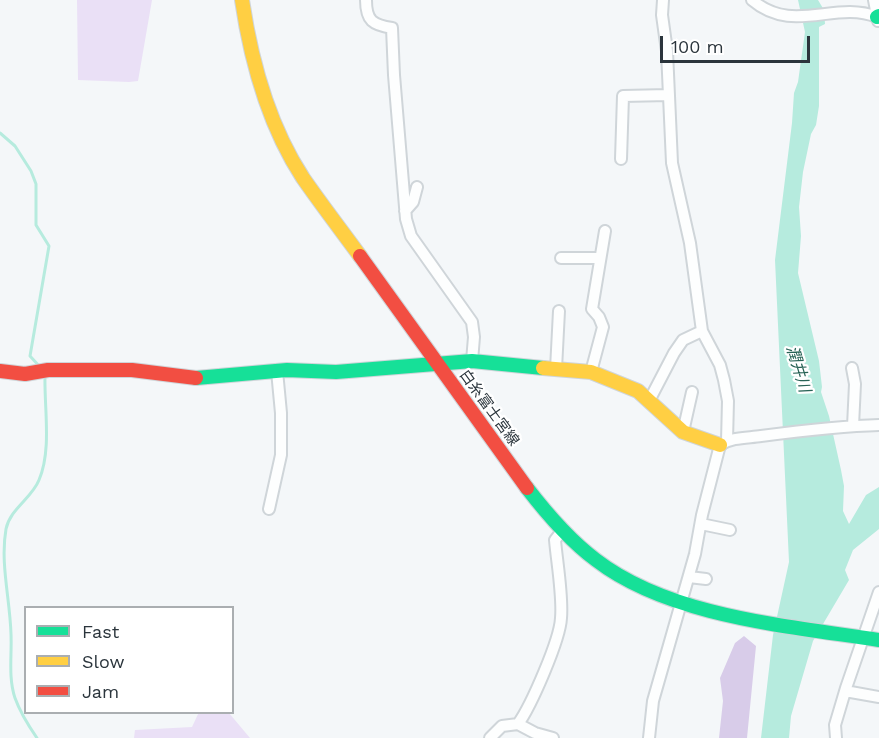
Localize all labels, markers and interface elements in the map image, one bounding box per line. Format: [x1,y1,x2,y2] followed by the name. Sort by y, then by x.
[663,24,813,62] scale bar
[671,36,724,57] text: 100 m
[782,343,814,395] water label: 潤井川
[455,366,523,450] street label: 白糸富士宮線
[24,606,234,714] legend
[82,621,119,642] text: Fast
[82,651,125,672] text: Slow
[82,681,119,702] text: Jam

